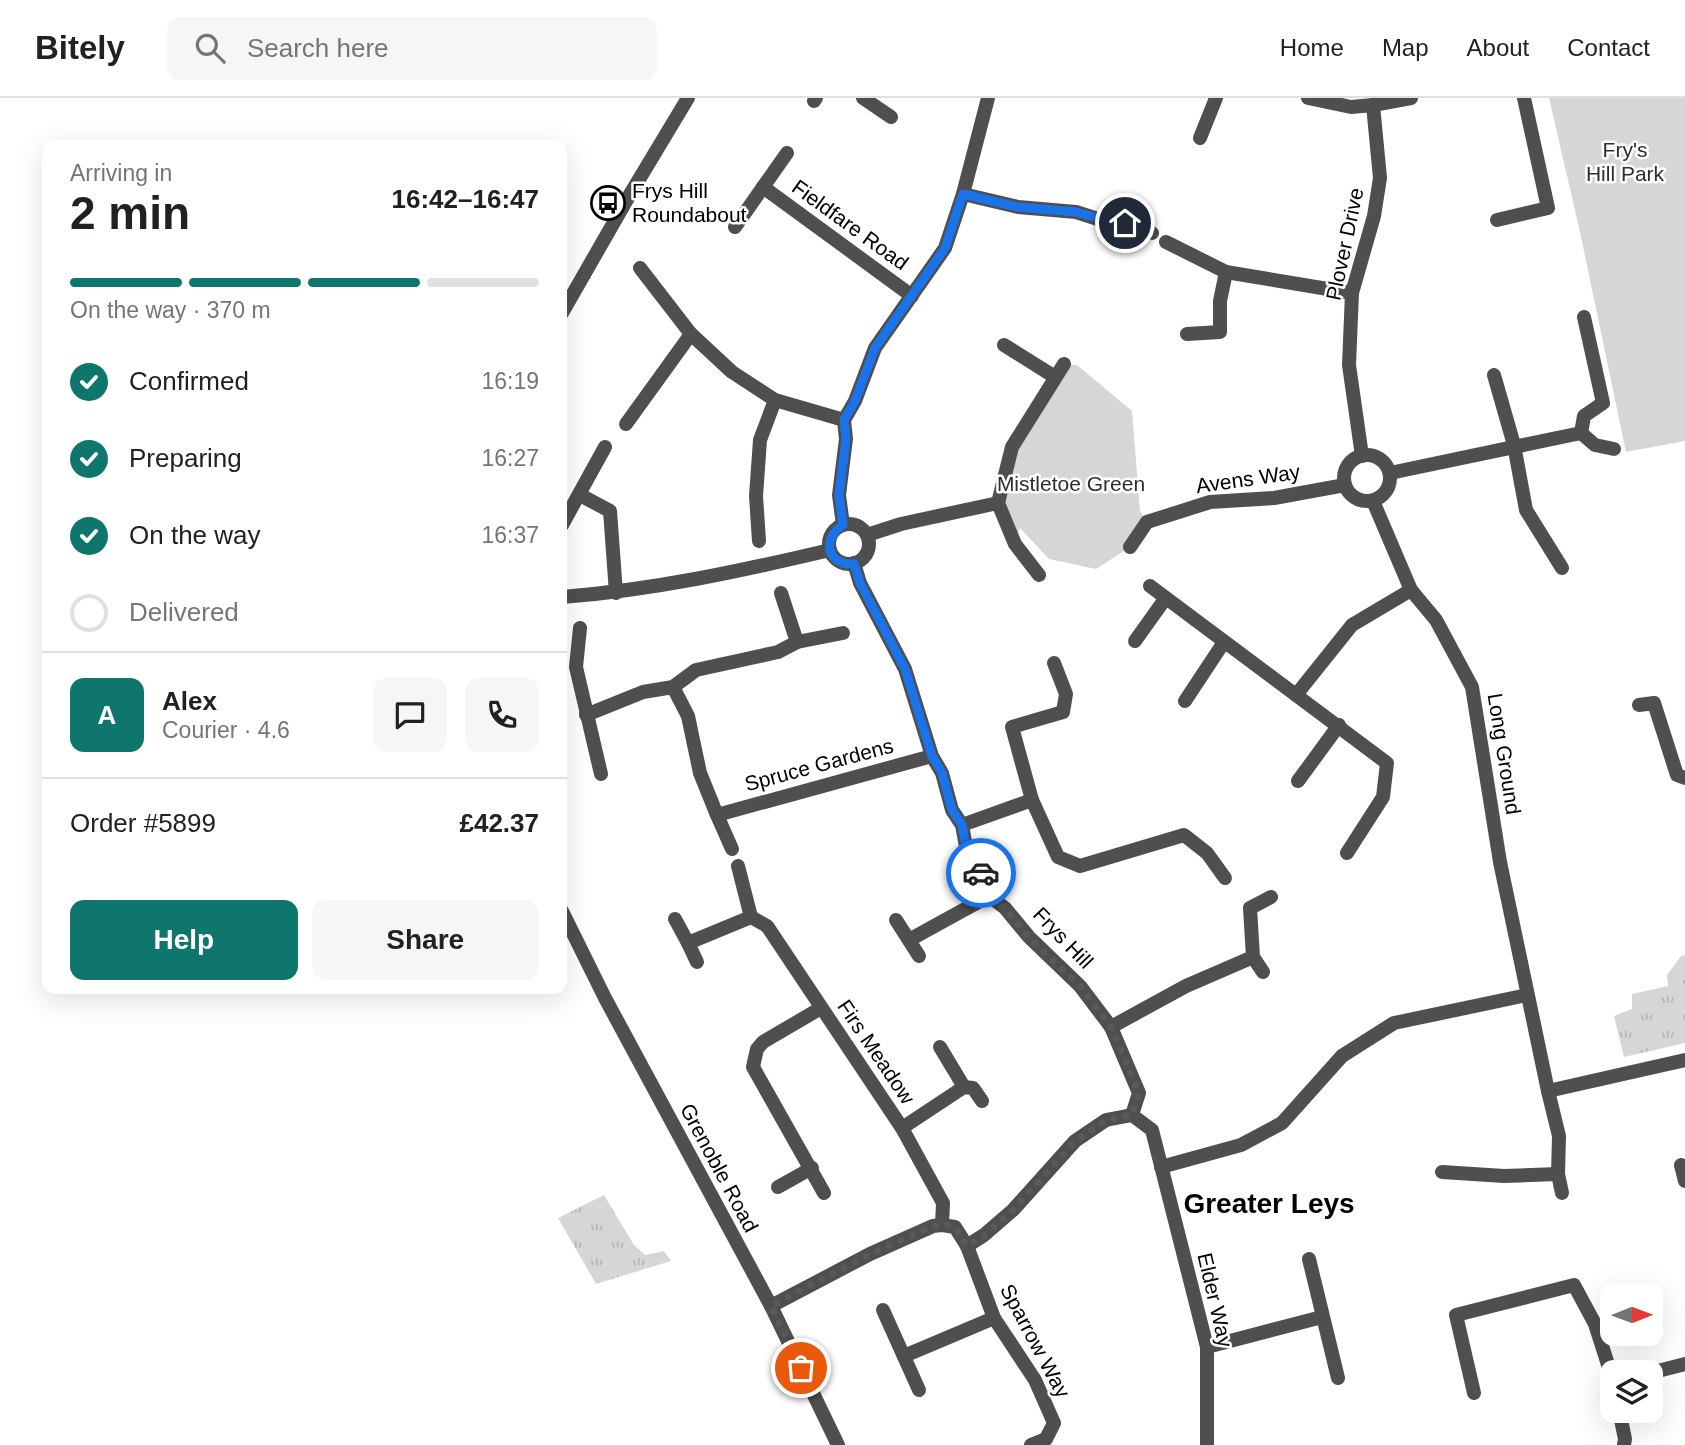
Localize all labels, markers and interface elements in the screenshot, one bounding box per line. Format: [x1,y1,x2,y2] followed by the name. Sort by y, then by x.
[167,17,657,80] search box
[35,29,125,66] text: Bitely
[191,29,229,67] icon: search
[247,33,389,63] text: Search here
[1280,34,1344,61] text: Home
[1382,34,1429,61] text: Map
[1467,34,1529,61] text: About
[1567,34,1650,61] text: Contact
[1586,138,1665,185] park label: Fry's Hill Park
[70,160,172,186] text: Arriving in
[788,175,913,274] street label: Fieldfare Road
[632,179,747,226] place label: Frys Hill Roundabout
[392,184,539,214] text: 16:42–16:47
[589,184,627,222] bus stop icon: Frys Hill Roundabout
[1321,186,1368,302] street label: Plover Drive
[70,187,190,239] text: 2 min
[1095,193,1155,253] pin
[1106,204,1144,242] icon: home
[70,297,271,323] text: On the way · 370 m
[70,363,108,401] icon: check
[129,366,249,396] text: Confirmed
[481,368,539,394] text: 16:19
[70,440,108,478] icon: check
[129,443,242,473] text: Preparing
[481,445,539,471] text: 16:27
[1194,460,1302,497] street label: Avens Way
[997,472,1145,495] park label: Mistletoe Green
[70,517,108,555] icon: check
[129,520,261,550] text: On the way
[481,522,539,548] text: 16:37
[129,597,239,627] text: Delivered
[373,678,447,752] button: chat
[465,678,539,752] button: phone
[162,686,217,716] text: Alex
[1484,692,1525,816] street label: Long Ground
[98,700,116,730] text: A
[162,717,290,743] text: Courier · 4.6
[742,734,896,795] street label: Spruce Gardens
[70,808,216,838] text: Order #5899
[459,808,539,838] text: £42.37
[946,838,1016,908] courier
[962,854,1000,892] icon: car
[70,900,298,980] button: Help
[312,900,539,980] button: Share
[1029,902,1098,973] street label: Frys Hill
[833,995,920,1109] street label: Firs Meadow
[676,1099,763,1236] street label: Grenoble Road
[1183,1188,1355,1219] district label: Greater Leys
[1193,1250,1238,1350] street label: Elder Way
[996,1280,1075,1402] street label: Sparrow Way
[1600,1283,1662,1346] north arrow
[1600,1283,1663,1423] map controls
[771,1338,831,1398] pin
[782,1349,820,1387] icon: bag
[1600,1360,1663,1423] button: layers

